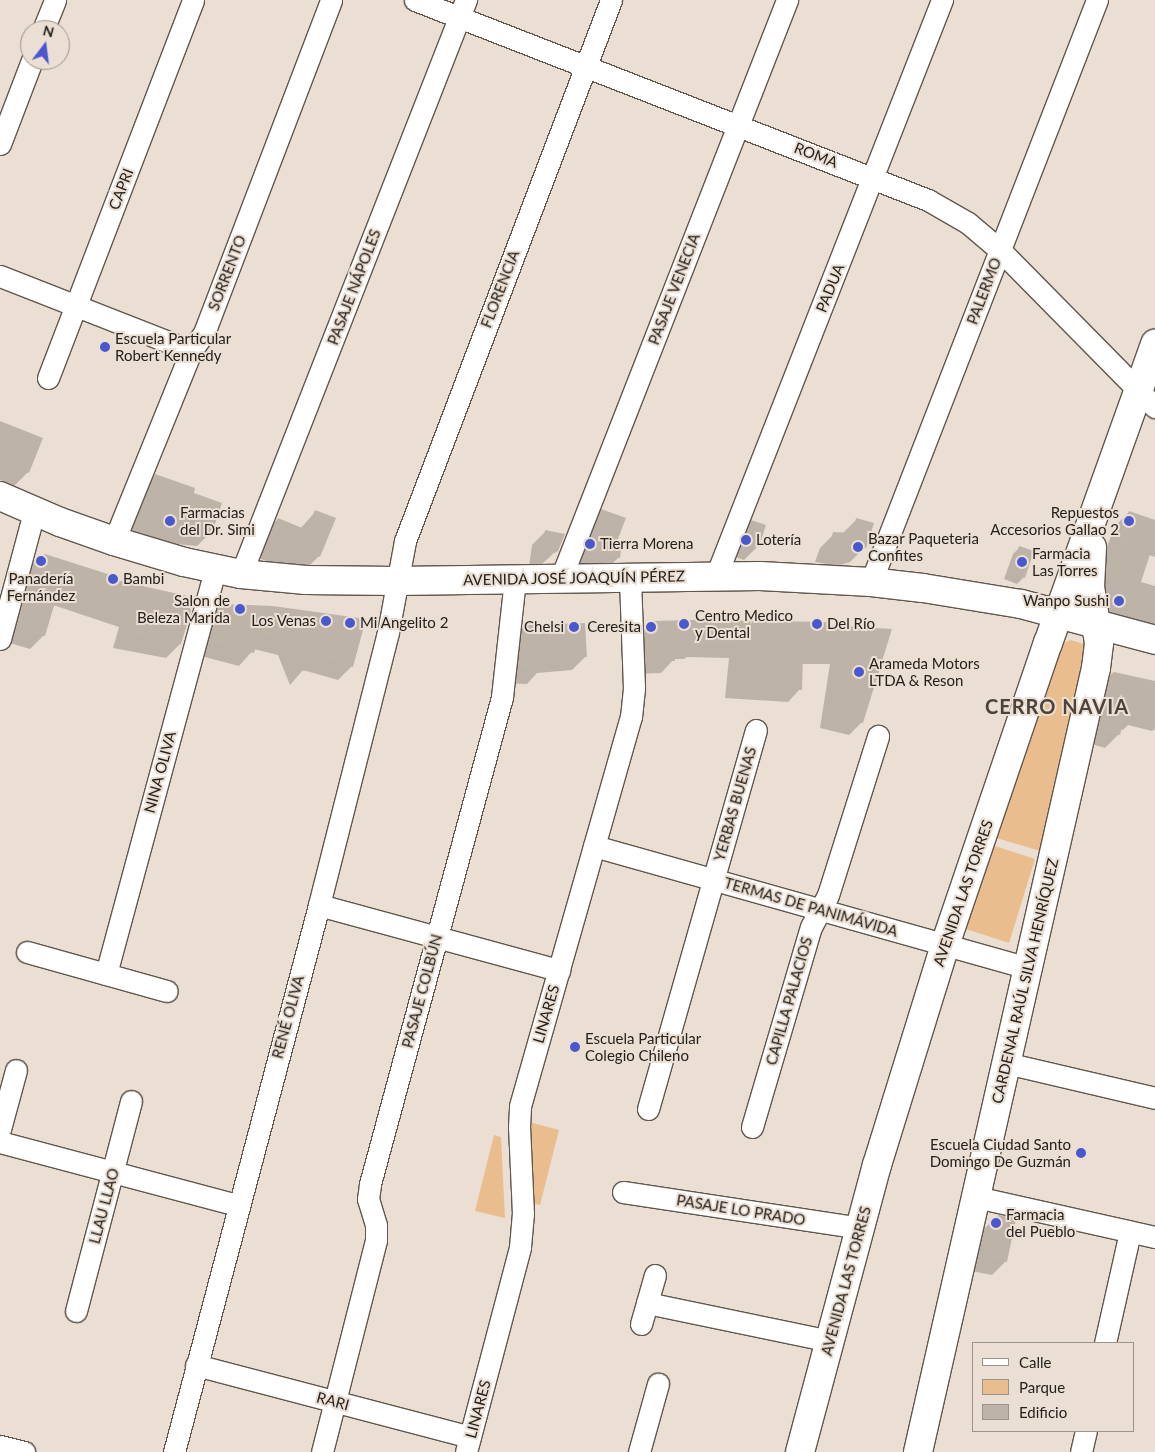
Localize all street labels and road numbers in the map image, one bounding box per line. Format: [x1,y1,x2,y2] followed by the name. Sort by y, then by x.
[792,138,840,172] street label: ROMA
[105,166,137,212] street label: CAPRI
[324,227,384,347] street label: PASAJE NÁPOLES
[644,230,704,348] street label: PASAJE VENECIA
[204,233,250,313] street label: SORRENTO
[477,248,523,330] street label: FLORENCIA
[963,255,1005,327] street label: PALERMO
[812,261,848,315] street label: PADUA
[462,567,686,589] street label: AVENIDA JOSÉ JOAQUÍN PÉREZ
[140,729,180,815] street label: NINA OLIVA
[710,745,760,863] street label: YERBAS BUENAS
[929,817,997,969] street label: AVENIDA LAS TORRES
[988,856,1062,1106] street label: CARDENAL RAÚL SILVA HENRÍQUEZ
[722,874,900,940] street label: TERMAS DE PANIMÁVIDA
[398,932,446,1050] street label: PASAJE COLBÚN
[762,935,816,1067] street label: CAPILLA PALACIOS
[268,973,308,1061] street label: RENÉ OLIVA
[529,983,563,1045] street label: LINARES
[85,1166,123,1246] street label: LLAU LLAO
[675,1191,807,1229] street label: PASAJE LO PRADO
[817,1204,875,1358] street label: AVENIDA LAS TORRES
[462,1378,494,1440] street label: LINARES
[315,1388,351,1414] street label: RARI

